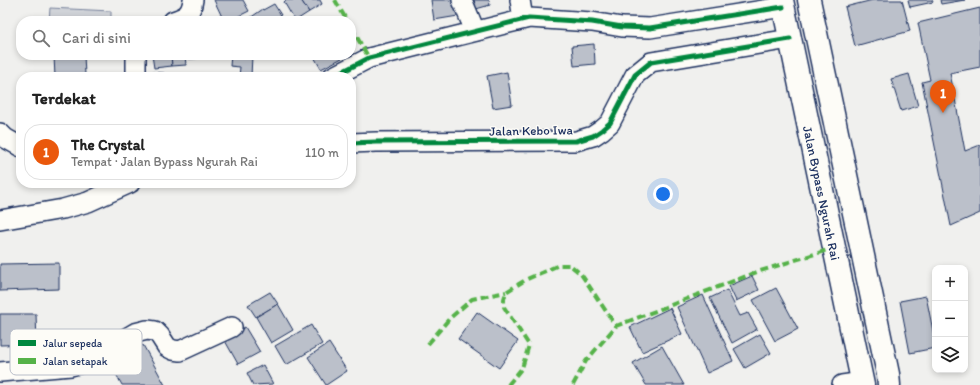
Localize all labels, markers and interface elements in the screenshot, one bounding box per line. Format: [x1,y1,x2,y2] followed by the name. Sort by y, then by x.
[16,16,356,60] search box
[30,27,52,49] icon: search
[62,29,131,47] text: Cari di sini
[930,80,956,113] pin: 1
[32,88,96,108] text: Terdekat
[489,122,574,139] street label: Jalan Kebo Iwa
[800,125,843,262] street label: Jalan Bypass Ngurah Rai
[71,136,145,154] text: The Crystal
[43,145,49,160] text: 1
[305,145,339,160] text: 110 m
[71,154,258,169] text: Tempat · Jalan Bypass Ngurah Rai
[653,184,673,204] your location
[932,265,968,373] map controls
[932,265,968,301] button: +
[932,301,968,337] button: −
[10,329,142,375] legend
[43,337,103,350] text: Jalur sepeda
[932,337,968,373] button: layers
[43,355,108,368] text: Jalan setapak

